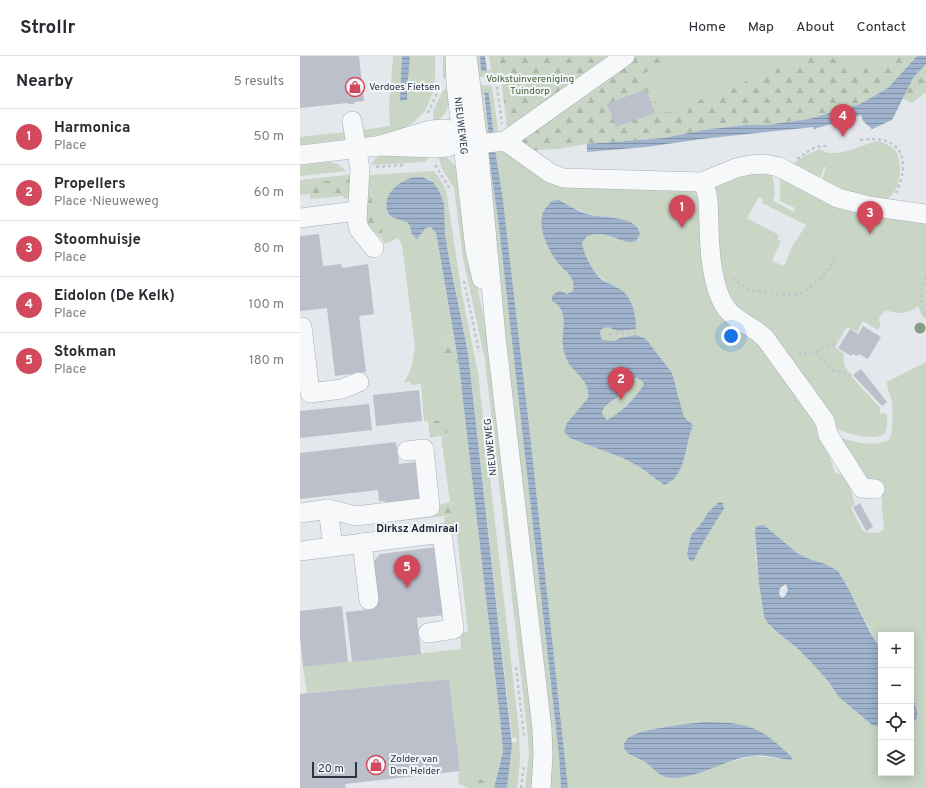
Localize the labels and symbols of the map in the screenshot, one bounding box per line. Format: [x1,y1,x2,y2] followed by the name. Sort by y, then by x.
[486,73,574,98] park label: Volkstuinvereniging Tuindorp
[344,76,366,98] shop icon: Verdoes Fietsen
[369,81,440,94] place label: Verdoes Fietsen
[451,96,471,155] street label: NIEUWEWEG
[830,104,856,137] pin: 4
[669,195,695,228] pin: 1
[857,201,883,234] pin: 3
[721,326,741,346] your location
[608,367,634,400] pin: 2
[482,417,500,476] street label: NIEUWEWEG
[376,522,458,536] district label: Dirksz Admiraal
[394,555,420,588] pin: 5
[390,753,440,778] place label: Zolder van Den Helder
[365,754,387,776] shop icon: Zolder van Den Helder
[312,760,357,779] scale bar

